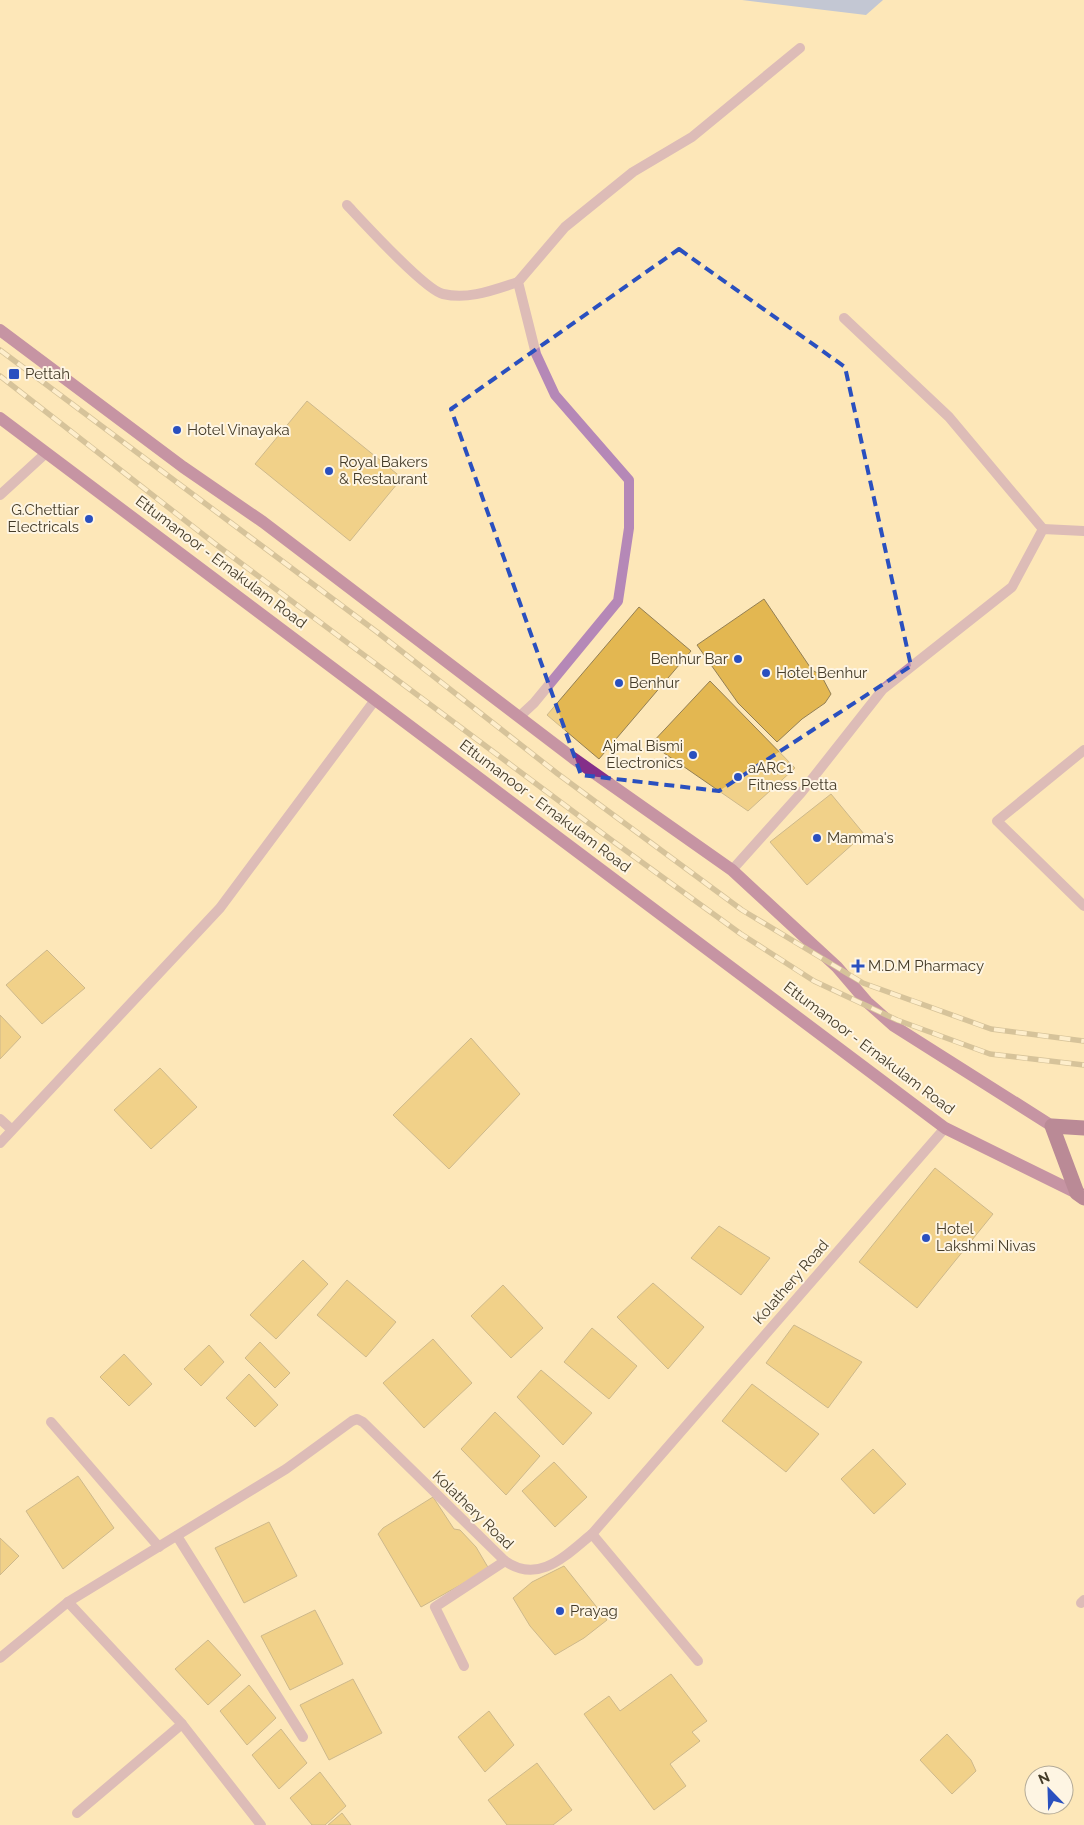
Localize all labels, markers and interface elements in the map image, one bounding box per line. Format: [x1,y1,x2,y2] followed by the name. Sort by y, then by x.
[25,365,70,383] place label: Pettah
[7,367,21,381] marker: Pettah
[187,421,290,439] place label: Hotel Vinayaka
[171,424,183,436] marker: Hotel Vinayaka
[339,453,428,488] place label: Royal Bakers & Restaurant
[323,465,335,477] marker: Royal Bakers & Restaurant
[132,492,310,632] street label: Ettumanoor - Ernakulam Road
[7,501,80,536] place label: G.Chettiar Electricals
[83,513,95,525] marker: G.Chettiar Electricals
[651,650,729,668] place label: Benhur Bar
[732,653,744,665] marker: Benhur Bar
[776,664,868,682] place label: Hotel Benhur
[760,667,772,679] marker: Hotel Benhur
[629,674,680,692] place label: Benhur
[613,677,625,689] marker: Benhur
[456,736,634,876] street label: Ettumanoor - Ernakulam Road
[603,737,683,772] place label: Ajmal Bismi Electronics
[687,749,699,761] marker: Ajmal Bismi Electronics
[748,759,837,794] place label: aARC1 Fitness Petta
[732,771,744,783] marker: aARC1 Fitness Petta
[827,829,894,847] place label: Mamma's
[811,832,823,844] marker: Mamma's
[868,957,984,975] place label: M.D.M Pharmacy
[852,960,864,972] marker: M.D.M Pharmacy
[780,978,958,1118] street label: Ettumanoor - Ernakulam Road
[936,1220,1036,1255] place label: Hotel Lakshmi Nivas
[920,1232,932,1244] marker: Hotel Lakshmi Nivas
[750,1236,832,1328] street label: Kolathery Road
[429,1467,517,1553] street label: Kolathery Road
[570,1602,618,1620] place label: Prayag
[554,1605,566,1617] marker: Prayag
[1024,1765,1074,1815] north arrow
[1036,1769,1052,1787] text: N

